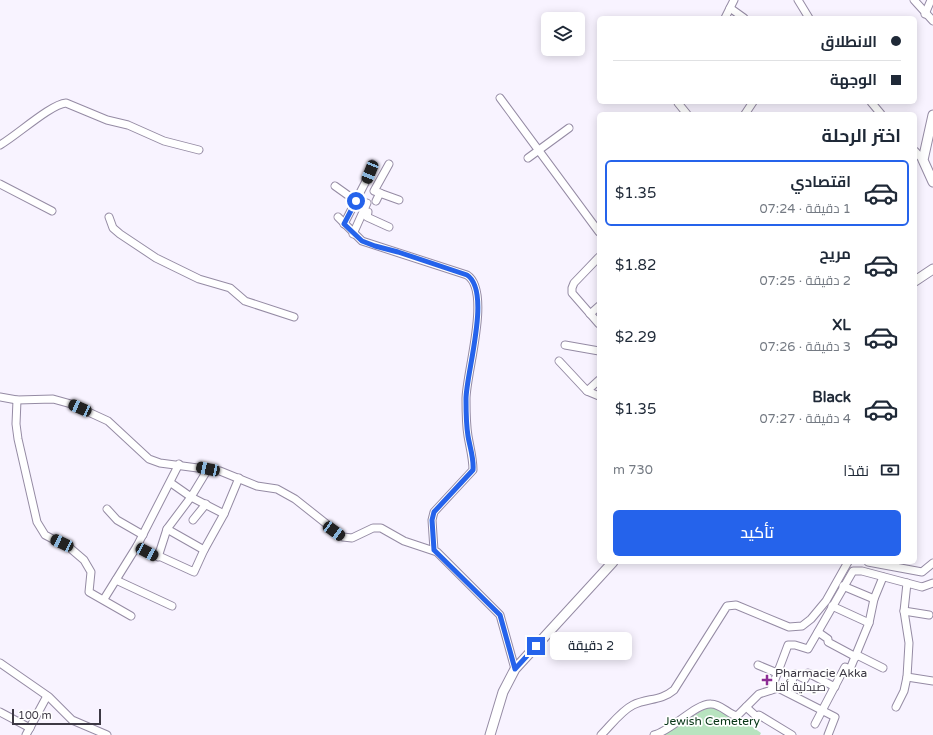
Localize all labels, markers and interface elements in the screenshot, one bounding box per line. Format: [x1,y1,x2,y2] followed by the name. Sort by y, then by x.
[541,12,585,56] map controls
[541,12,585,56] button: layers
[821,33,877,51] text: الانطلاق
[830,71,877,89] text: الوجهة
[822,125,901,147] text: اختر الرحلة
[360,159,380,185] car
[791,173,851,191] text: اقتصادي
[863,175,899,211] icon: car
[615,184,656,202] text: $1.35
[347,192,365,210] route start
[759,201,851,217] text: 1 دقيقة · 07:24
[819,245,851,263] text: مريح
[863,247,899,283] icon: car
[615,256,656,274] text: $1.82
[759,273,851,289] text: 2 دقيقة · 07:25
[832,316,851,334] text: XL
[863,319,899,355] icon: car
[615,328,656,346] text: $2.29
[759,339,851,355] text: 3 دقيقة · 07:26
[812,388,851,406] text: Black
[863,391,899,427] icon: car
[67,398,93,418] car
[615,400,656,418] text: $1.35
[759,411,851,427] text: 4 دقيقة · 07:27
[879,459,901,481] icon: cash
[195,461,221,477] car
[613,462,653,478] text: 730 m
[843,462,869,480] text: نقدًا
[613,510,901,556] button: تأكيد
[321,519,347,543] car
[49,532,75,554] car
[134,541,160,563] car
[550,632,632,660] callout: 2 دقيقة
[527,637,545,655] route end
[568,638,614,654] text: 2 دقيقة
[775,666,867,694] place label: Pharmacie Akka صيدلية أقا
[762,675,772,685] marker: Pharmacie Akka صيدلية أقا
[12,707,101,726] scale bar
[18,709,52,722] text: 100 m
[664,714,761,728] park label: Jewish Cemetery

